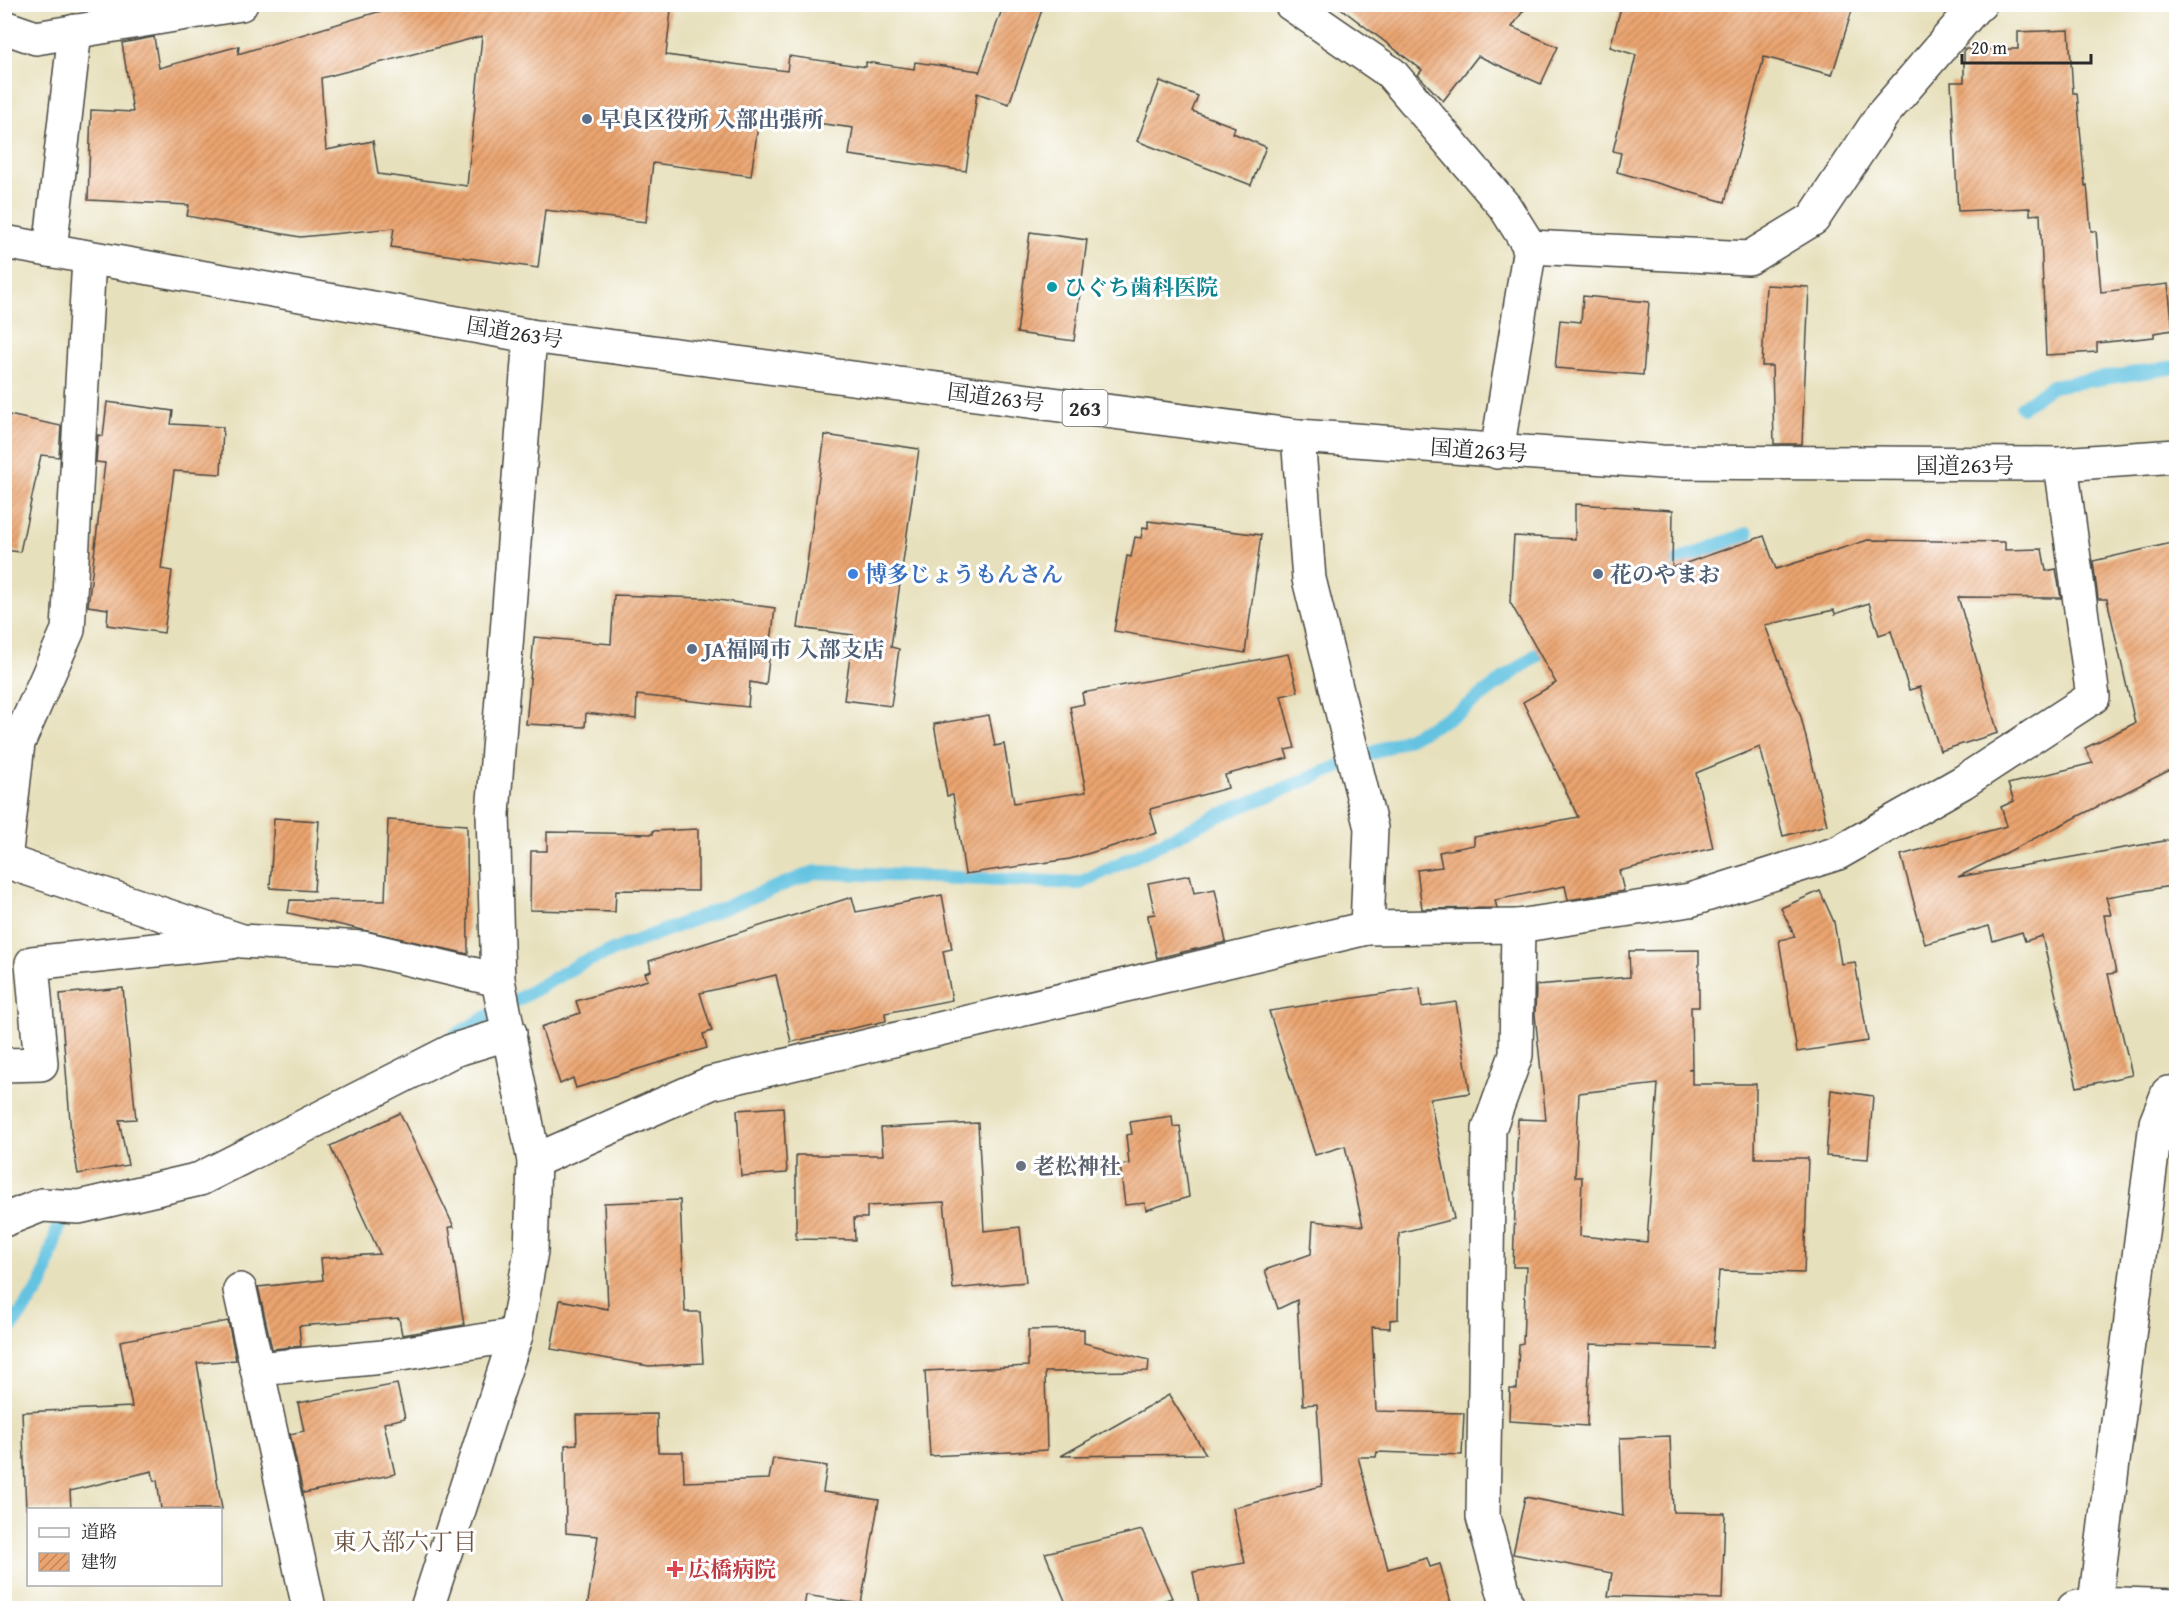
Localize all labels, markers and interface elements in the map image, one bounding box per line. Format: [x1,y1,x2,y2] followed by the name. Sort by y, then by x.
[1962,27,2091,65] scale bar
[1971,34,2007,61] text: 20 m
[599,103,824,135] place label: 早良区役所 入部出張所
[580,112,594,126] marker: 早良区役所 入部出張所
[1064,271,1218,303] place label: ひぐち歯科医院
[1045,280,1059,294] marker: ひぐち歯科医院
[464,309,566,355] street label: 国道263号
[946,375,1046,419] street label: 国道263号
[1062,390,1108,426] road number: 263
[1429,431,1529,469] street label: 国道263号
[1916,449,2014,481] street label: 国道263号
[865,558,1063,590] place label: 博多じょうもんさん
[1610,558,1720,590] place label: 花のやまお
[846,567,860,581] marker: 博多じょうもんさん
[1591,567,1605,581] marker: 花のやまお
[700,633,884,665] place label: JA福岡市 入部支店
[685,642,699,656] marker: JA福岡市 入部支店
[1033,1150,1121,1182] place label: 老松神社
[1014,1159,1028,1173] marker: 老松神社
[27,1508,222,1586] legend
[81,1518,117,1545] text: 道路
[333,1524,477,1559] district label: 東入部六丁目
[81,1548,117,1575] text: 建物
[688,1553,776,1585] place label: 広橋病院
[666,1560,684,1578] marker: 広橋病院

